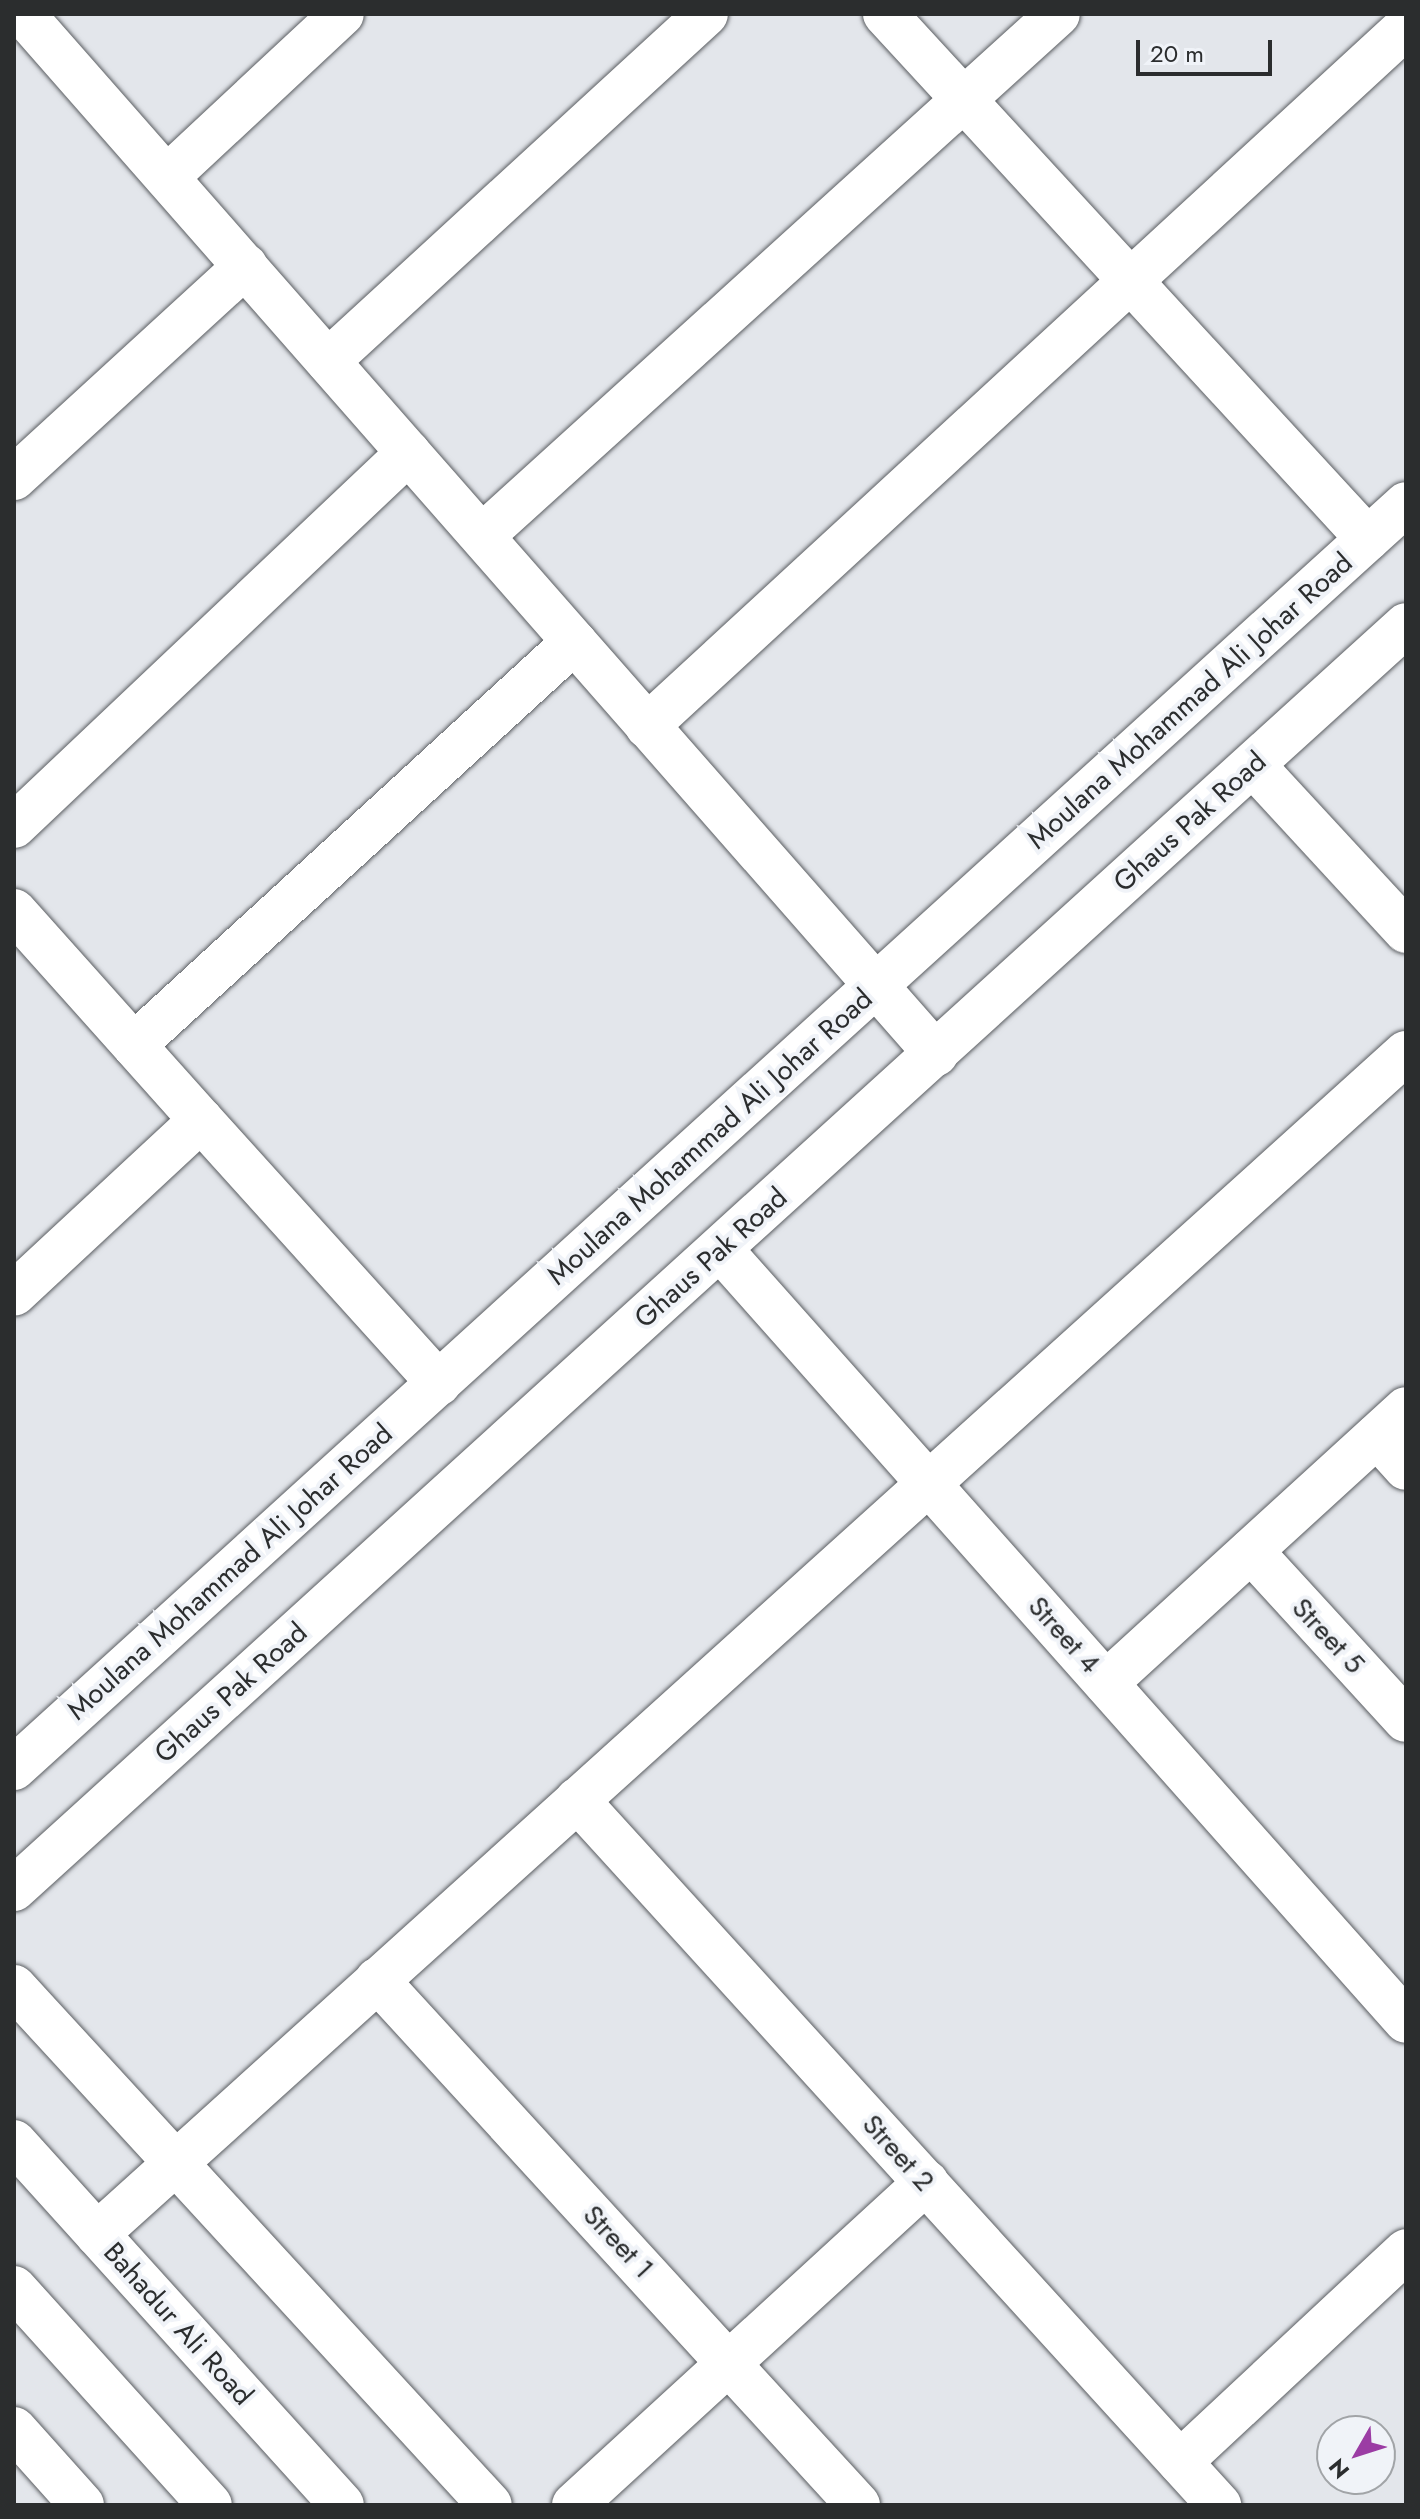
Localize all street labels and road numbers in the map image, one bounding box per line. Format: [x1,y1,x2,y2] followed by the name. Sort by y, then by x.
[1020,546,1360,856] street label: Moulana Mohammad Ali Johar Road
[1107,745,1273,899] street label: Ghaus Pak Road
[540,982,880,1292] street label: Moulana Mohammad Ali Johar Road
[628,1181,794,1335] street label: Ghaus Pak Road
[60,1417,400,1727] street label: Moulana Mohammad Ali Johar Road
[1021,1590,1107,1680] street label: Street 4
[1285,1591,1371,1681] street label: Street 5
[148,1616,314,1770] street label: Ghaus Pak Road
[855,2108,941,2198] street label: Street 2
[576,2198,660,2286] street label: Street 1
[96,2236,260,2412] street label: Bahadur Ali Road

